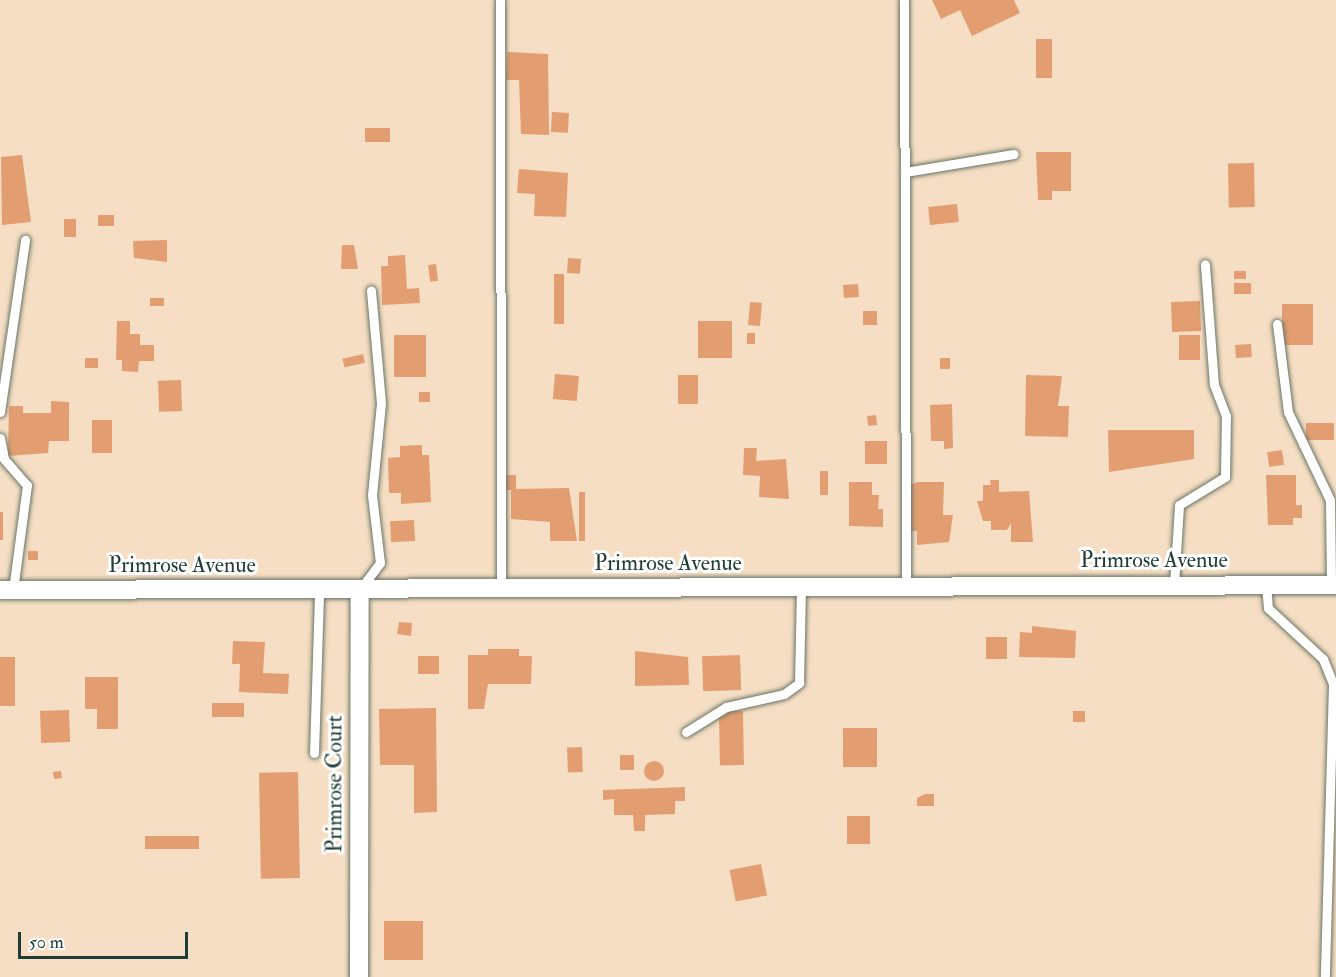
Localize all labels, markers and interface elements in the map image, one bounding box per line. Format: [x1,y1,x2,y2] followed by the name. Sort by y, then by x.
[1080,548,1228,574] street label: Primrose Avenue
[594,551,742,577] street label: Primrose Avenue
[108,553,256,579] street label: Primrose Avenue
[322,715,348,853] street label: Primrose Court
[21,920,190,958] scale bar
[29,931,64,954] text: 50 m

